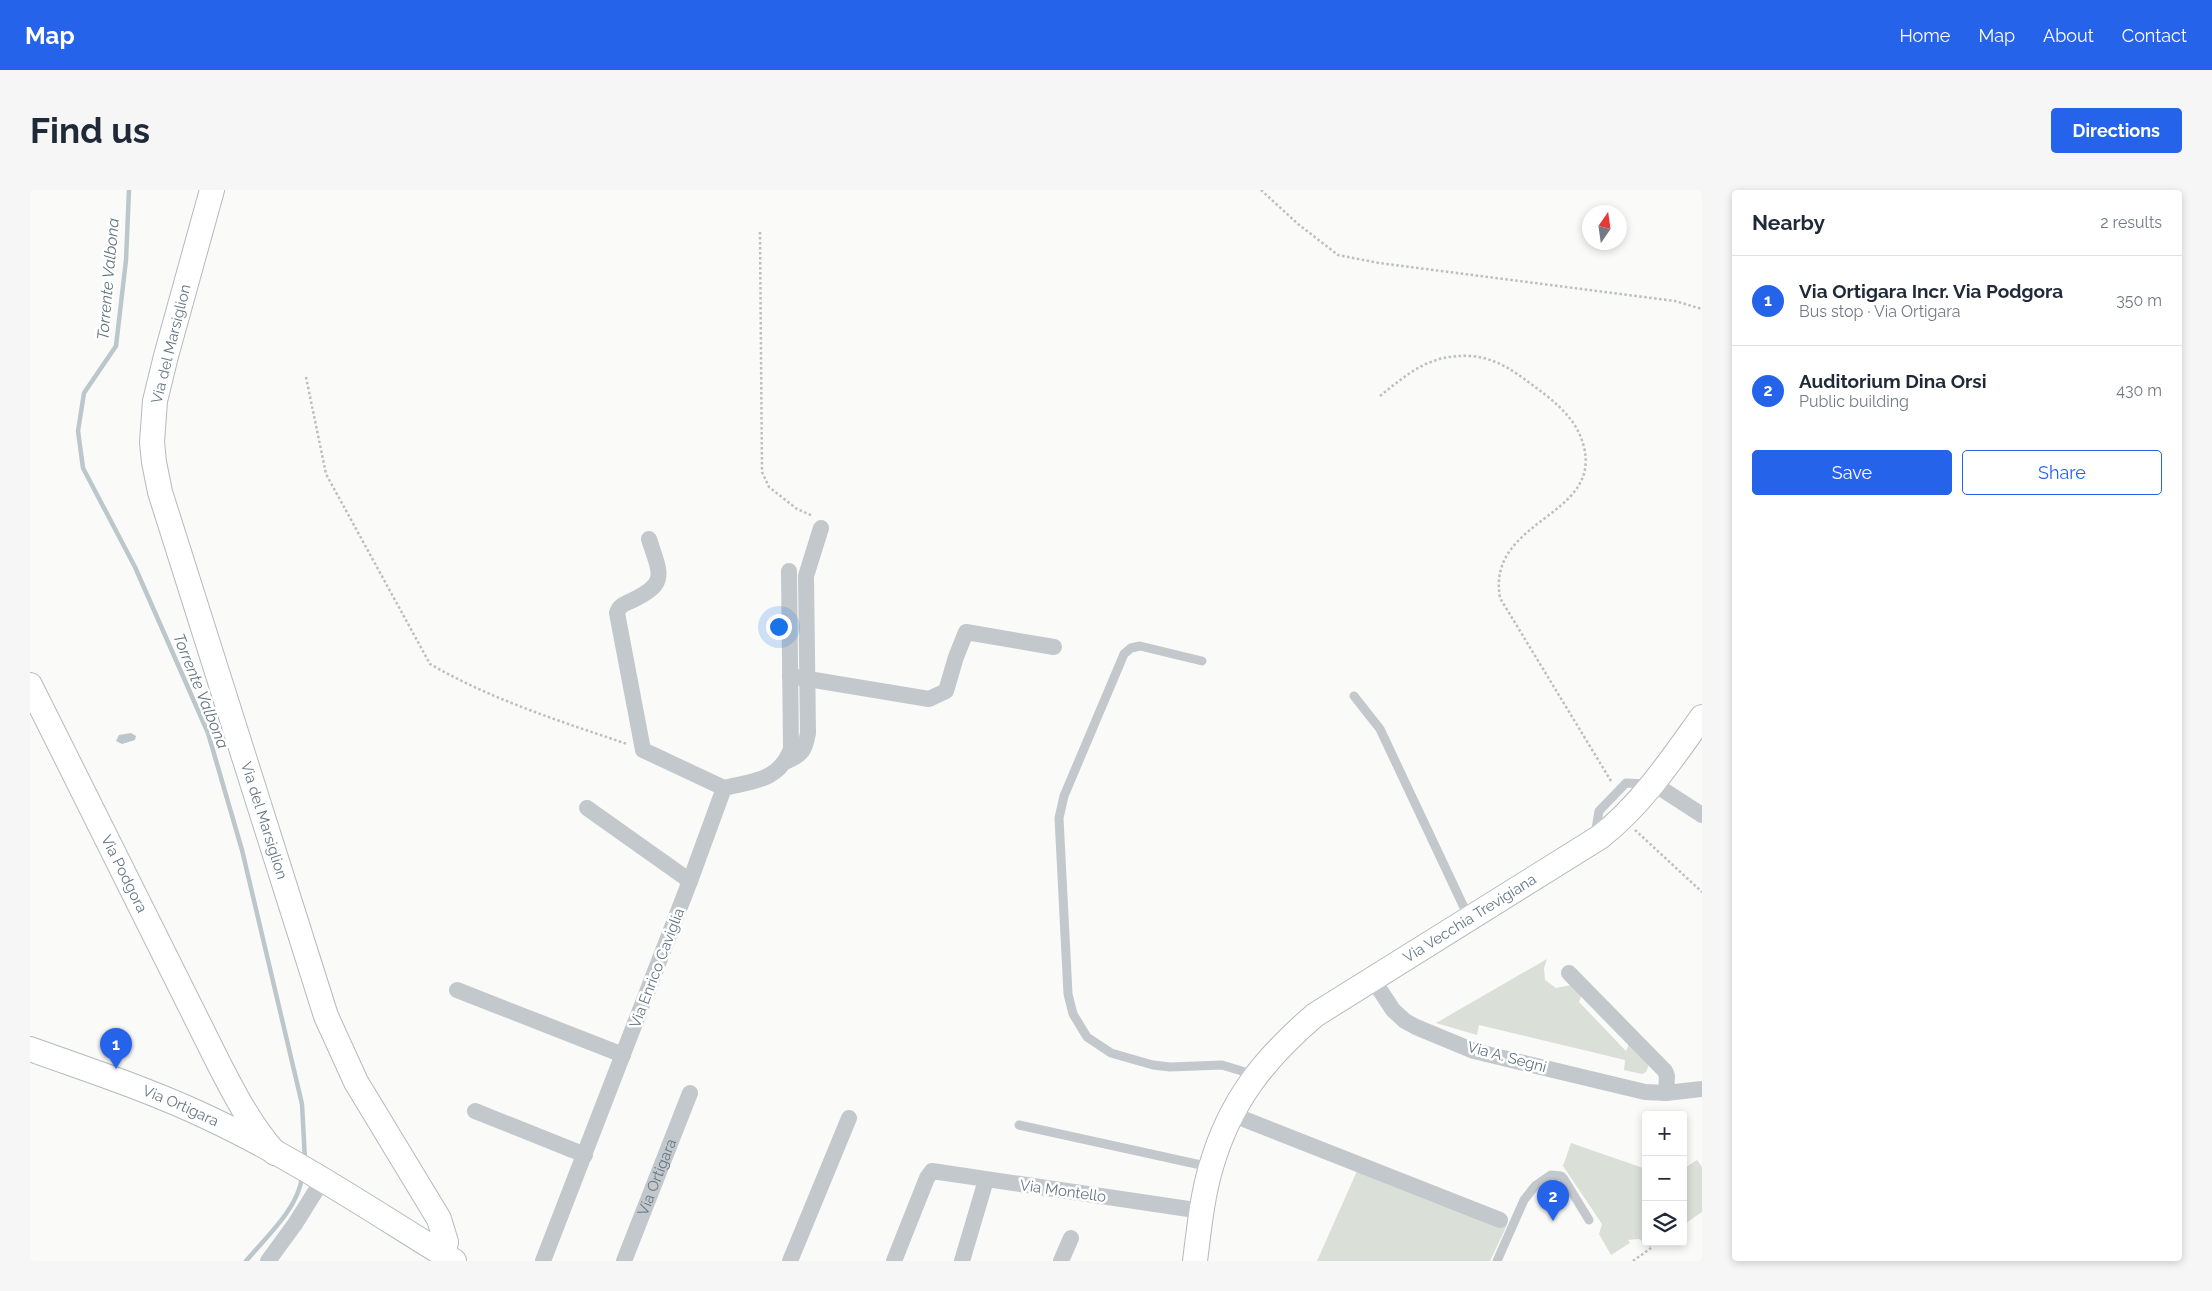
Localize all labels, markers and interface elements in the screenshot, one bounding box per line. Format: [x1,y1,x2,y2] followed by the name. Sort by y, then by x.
[25,21,75,50] text: Map
[1899,25,1950,46] text: Home
[1978,25,2015,46] text: Map
[2043,25,2094,46] text: About
[2122,25,2187,46] text: Contact
[2051,108,2182,153] button: Directions
[30,110,150,151] text: Find us
[1582,205,1627,250] north arrow
[1752,210,1825,235] text: Nearby
[2100,213,2162,232] text: 2 results
[93,217,123,341] water label: Torrente Valbona
[1799,280,2063,302] text: Via Ortigara Incr. Via Podgora
[147,282,195,406] street label: Via del Marsiglion
[1764,291,1772,310] text: 1
[2116,291,2162,310] text: 350 m
[1799,302,1960,321] text: Bus stop · Via Ortigara
[1799,370,1987,392] text: Auditorium Dina Orsi
[1763,381,1773,400] text: 2
[2116,381,2162,400] text: 430 m
[1799,392,1909,411] text: Public building
[1752,450,1952,495] button: Save
[1962,450,2162,495] button: Share
[766,614,792,640] your location
[169,631,233,752] water label: Torrente Valbona
[237,759,291,882] street label: Via del Marsiglion
[97,832,151,916] street label: Via Podgora
[1400,870,1540,967] street label: Via Vecchia Trevigiana
[626,905,688,1031] street label: Via Enrico Caviglia
[100,1028,132,1069] pin: 1
[1466,1038,1548,1076] street label: Via A. Segni
[140,1082,222,1130] street label: Via Ortigara
[1642,1111,1687,1246] map controls
[1642,1111,1687,1156] button: +
[634,1136,680,1218] street label: Via Ortigara
[1642,1156,1687,1201] button: −
[1019,1176,1107,1206] street label: Via Montello
[1537,1180,1569,1221] pin: 2
[1642,1201,1687,1246] button: layers

